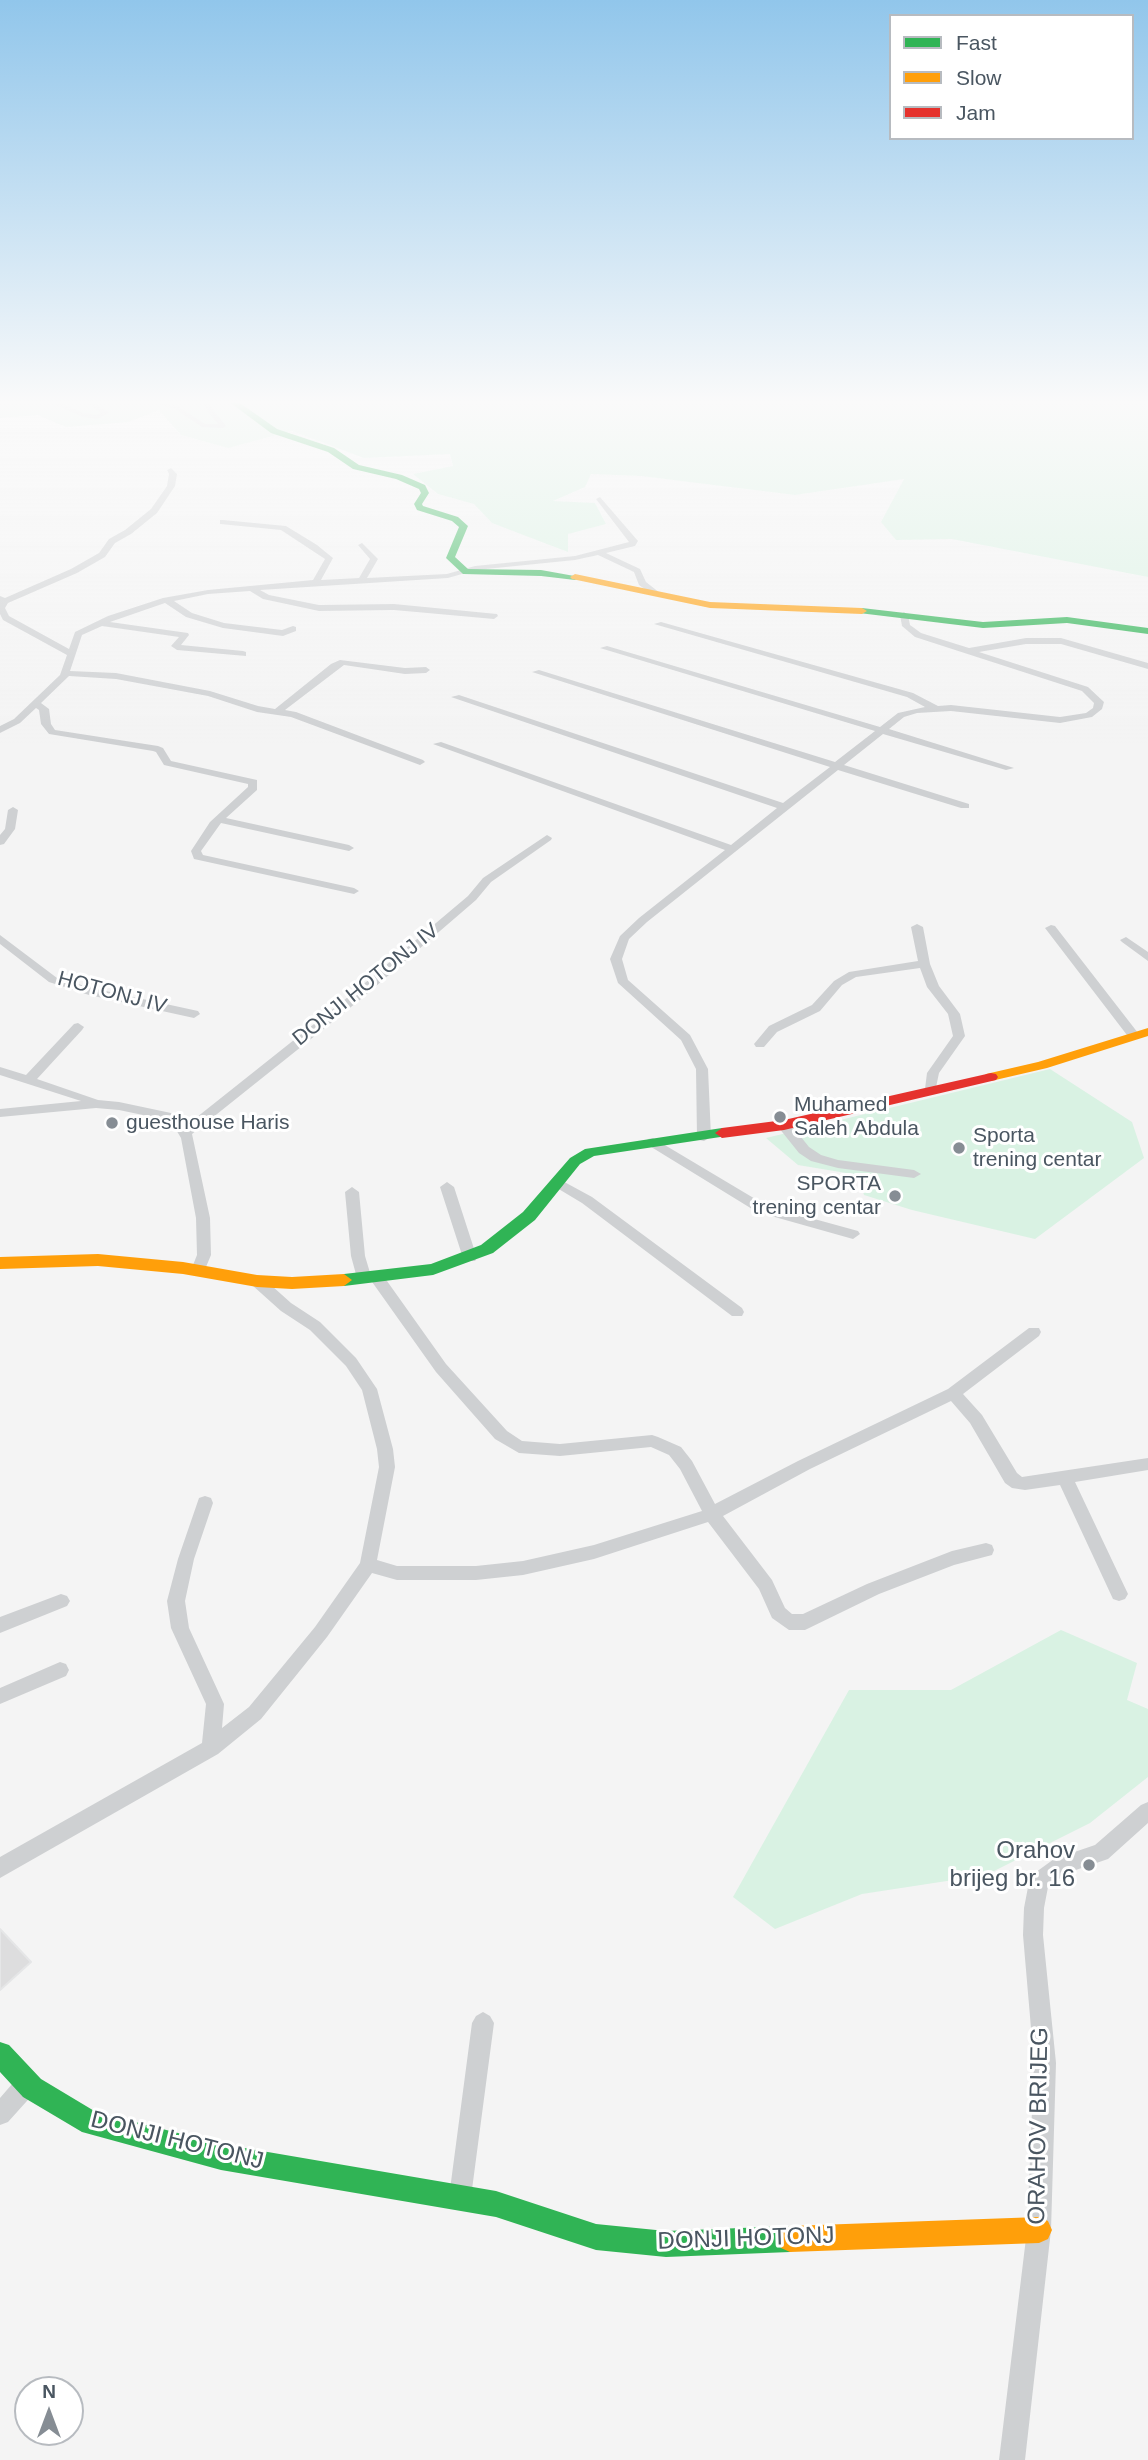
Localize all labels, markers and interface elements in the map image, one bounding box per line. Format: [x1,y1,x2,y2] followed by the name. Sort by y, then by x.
[889,14,1134,140] legend
[956,31,997,54] text: Fast
[956,66,1002,89] text: Slow
[956,101,996,124] text: Jam
[288,918,444,1052] street label: DONJI HOTONJ IV
[55,966,169,1020] street label: HOTONJ IV
[794,1092,919,1142] place label: Muhamed Saleh Abdula
[772,1109,788,1125] marker: Muhamed Saleh Abdula
[126,1110,289,1136] place label: guesthouse Haris
[104,1115,120,1131] marker: guesthouse Haris
[973,1123,1101,1173] place label: Sporta trening centar
[951,1140,967,1156] marker: Sporta trening centar
[753,1171,881,1221] place label: SPORTA trening centar
[887,1188,903,1204] marker: SPORTA trening centar
[950,1837,1075,1893] place label: Orahov brijeg br. 16
[1081,1857,1097,1873] marker: Orahov brijeg br. 16
[1023,2027,1055,2225] street label: ORAHOV BRIJEG
[88,2106,266,2176] street label: DONJI HOTONJ
[657,2222,835,2256] street label: DONJI HOTONJ
[14,2376,84,2446] north arrow
[42,2381,56,2402] text: N

